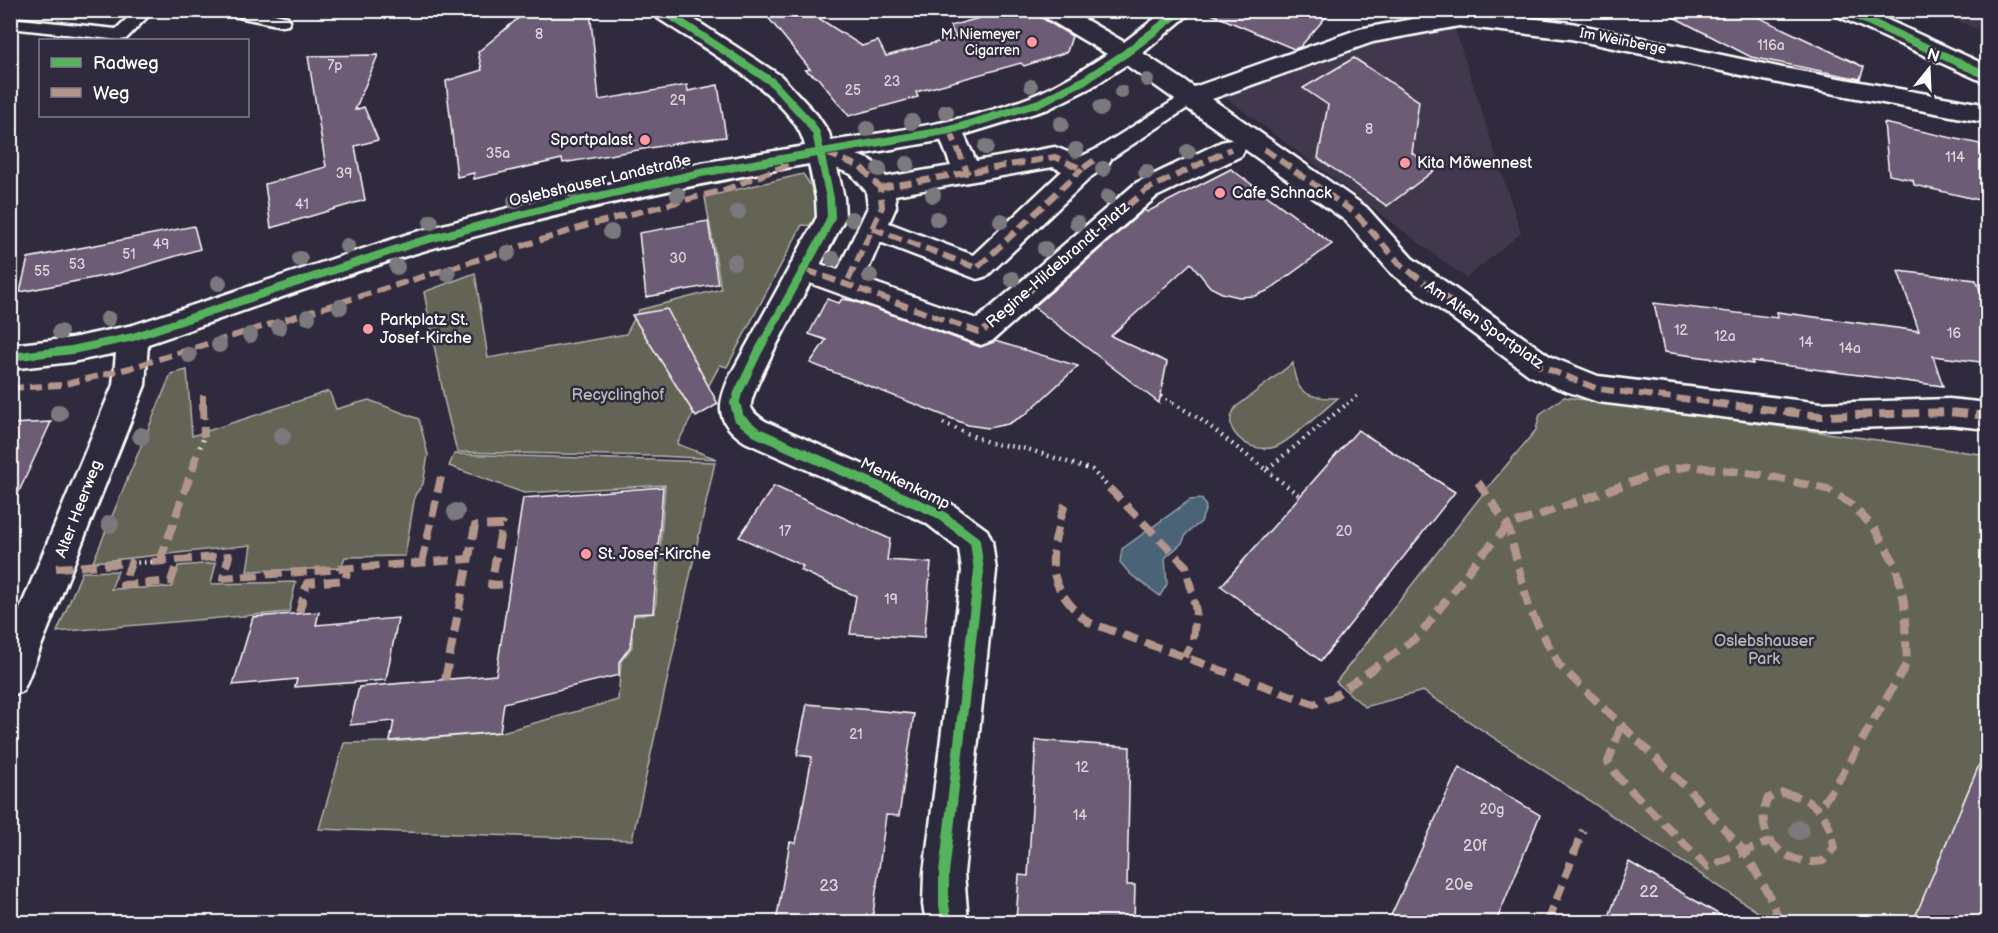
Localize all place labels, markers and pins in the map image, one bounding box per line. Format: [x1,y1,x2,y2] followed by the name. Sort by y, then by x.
[941,26,1021,59] place label: M. Niemeyer Cigarren
[1025,35,1039,49] marker: M. Niemeyer Cigarren
[550,131,633,150] place label: Sportpalast
[638,133,652,147] marker: Sportpalast
[1417,154,1532,173] place label: Kita Möwennest
[1398,156,1412,170] marker: Kita Möwennest
[1232,184,1332,203] place label: Cafe Schnack
[1213,186,1227,200] marker: Cafe Schnack
[380,311,472,348] place label: Parkplatz St. Josef-Kirche
[361,322,375,336] marker: Parkplatz St. Josef-Kirche
[598,545,711,564] place label: St. Josef-Kirche
[579,547,593,561] marker: St. Josef-Kirche

